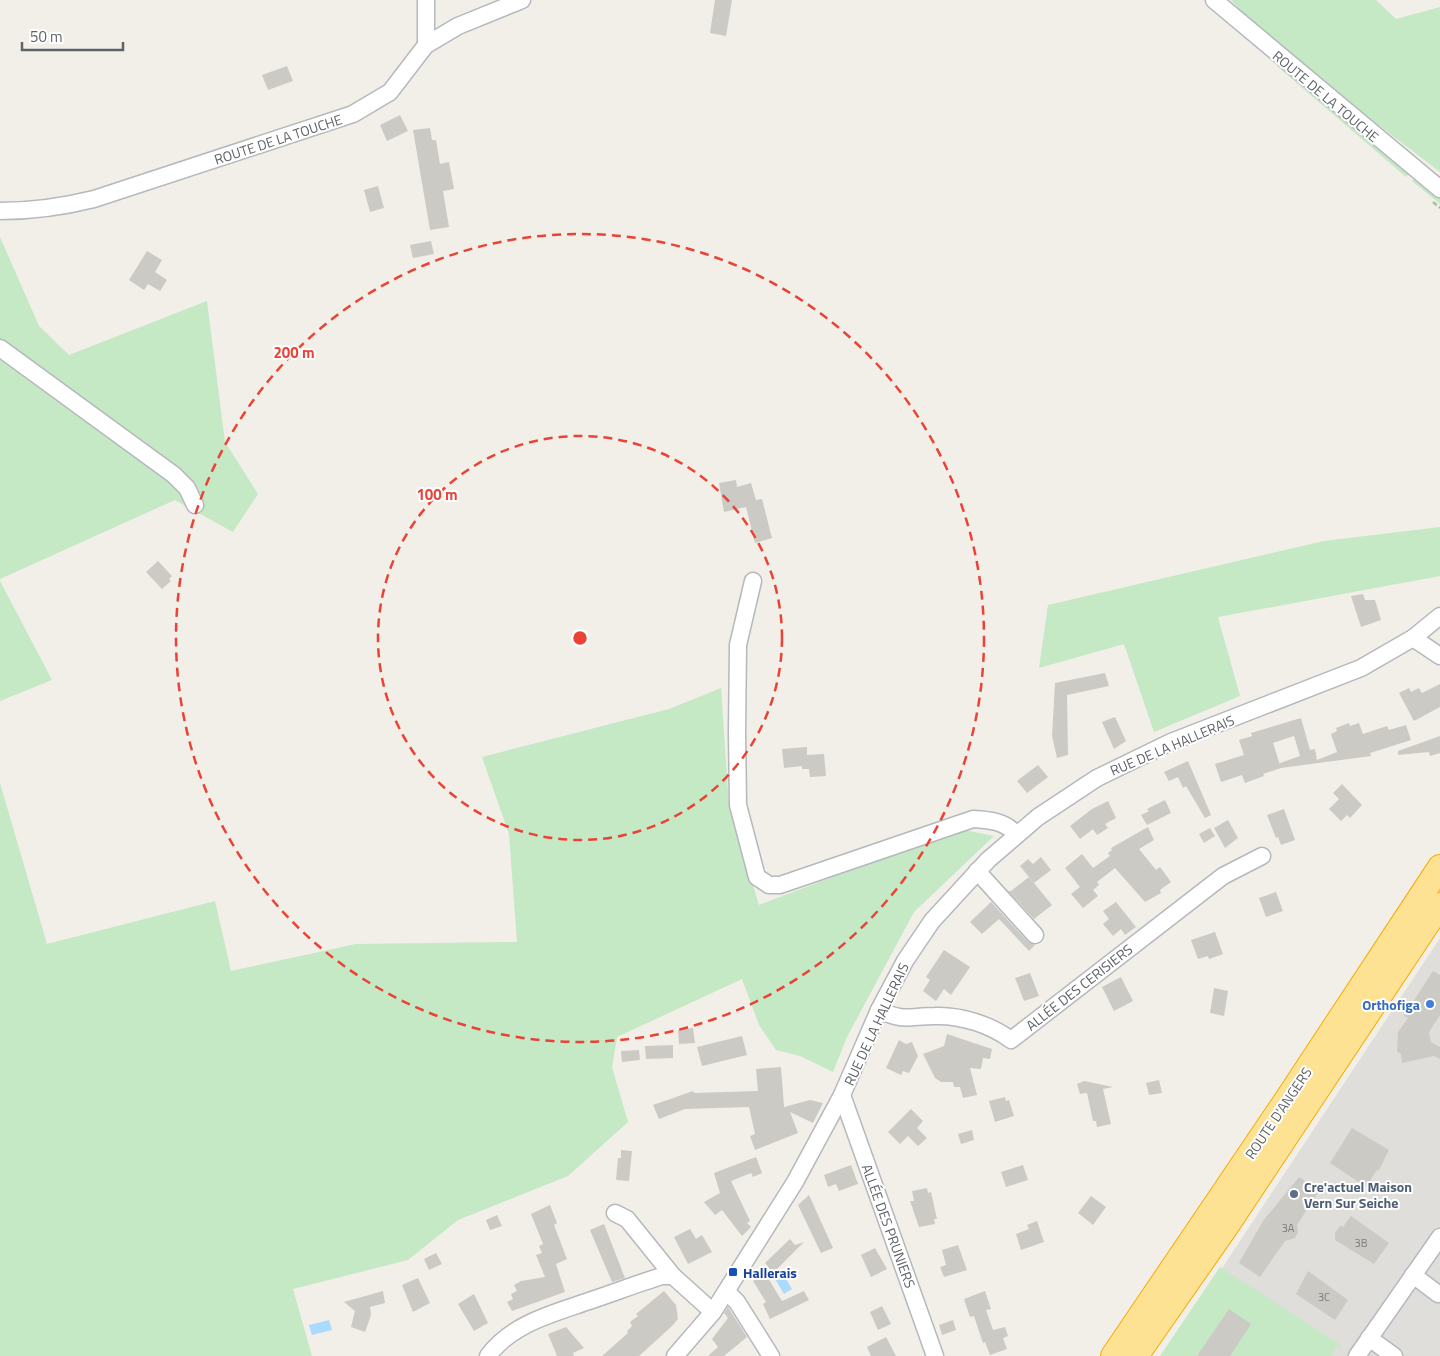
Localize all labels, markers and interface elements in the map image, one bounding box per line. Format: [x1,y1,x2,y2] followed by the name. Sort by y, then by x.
[22,20,124,52] scale bar
[30,25,63,48] text: 50 m
[1268,45,1384,147] street label: ROUTE DE LA TOUCHE
[211,108,345,170] street label: ROUTE DE LA TOUCHE
[273,341,315,364] text: 200 m
[416,483,458,506] text: 100 m
[571,629,589,647] centre of rings
[1107,709,1237,781] street label: RUE DE LA HALLERAIS
[1021,939,1137,1035] street label: ALLÉE DES CERISIERS
[838,959,914,1089] street label: RUE DE LA HALLERAIS
[1362,994,1420,1015] place label: Orthofiga
[1424,998,1436,1010] marker: Orthofiga
[1239,1063,1317,1163] street label: ROUTE D'ANGERS
[857,1161,921,1291] street label: ALLÉE DES PRUNIERS
[1304,1176,1412,1213] place label: Cre'actuel Maison Vern Sur Seiche
[1288,1188,1300,1200] marker: Cre'actuel Maison Vern Sur Seiche
[1282,1220,1295,1236] house number: 3A
[1355,1235,1368,1251] house number: 3B
[743,1262,797,1283] place label: Hallerais
[727,1266,739,1278] marker: Hallerais
[1318,1289,1330,1305] house number: 3C

